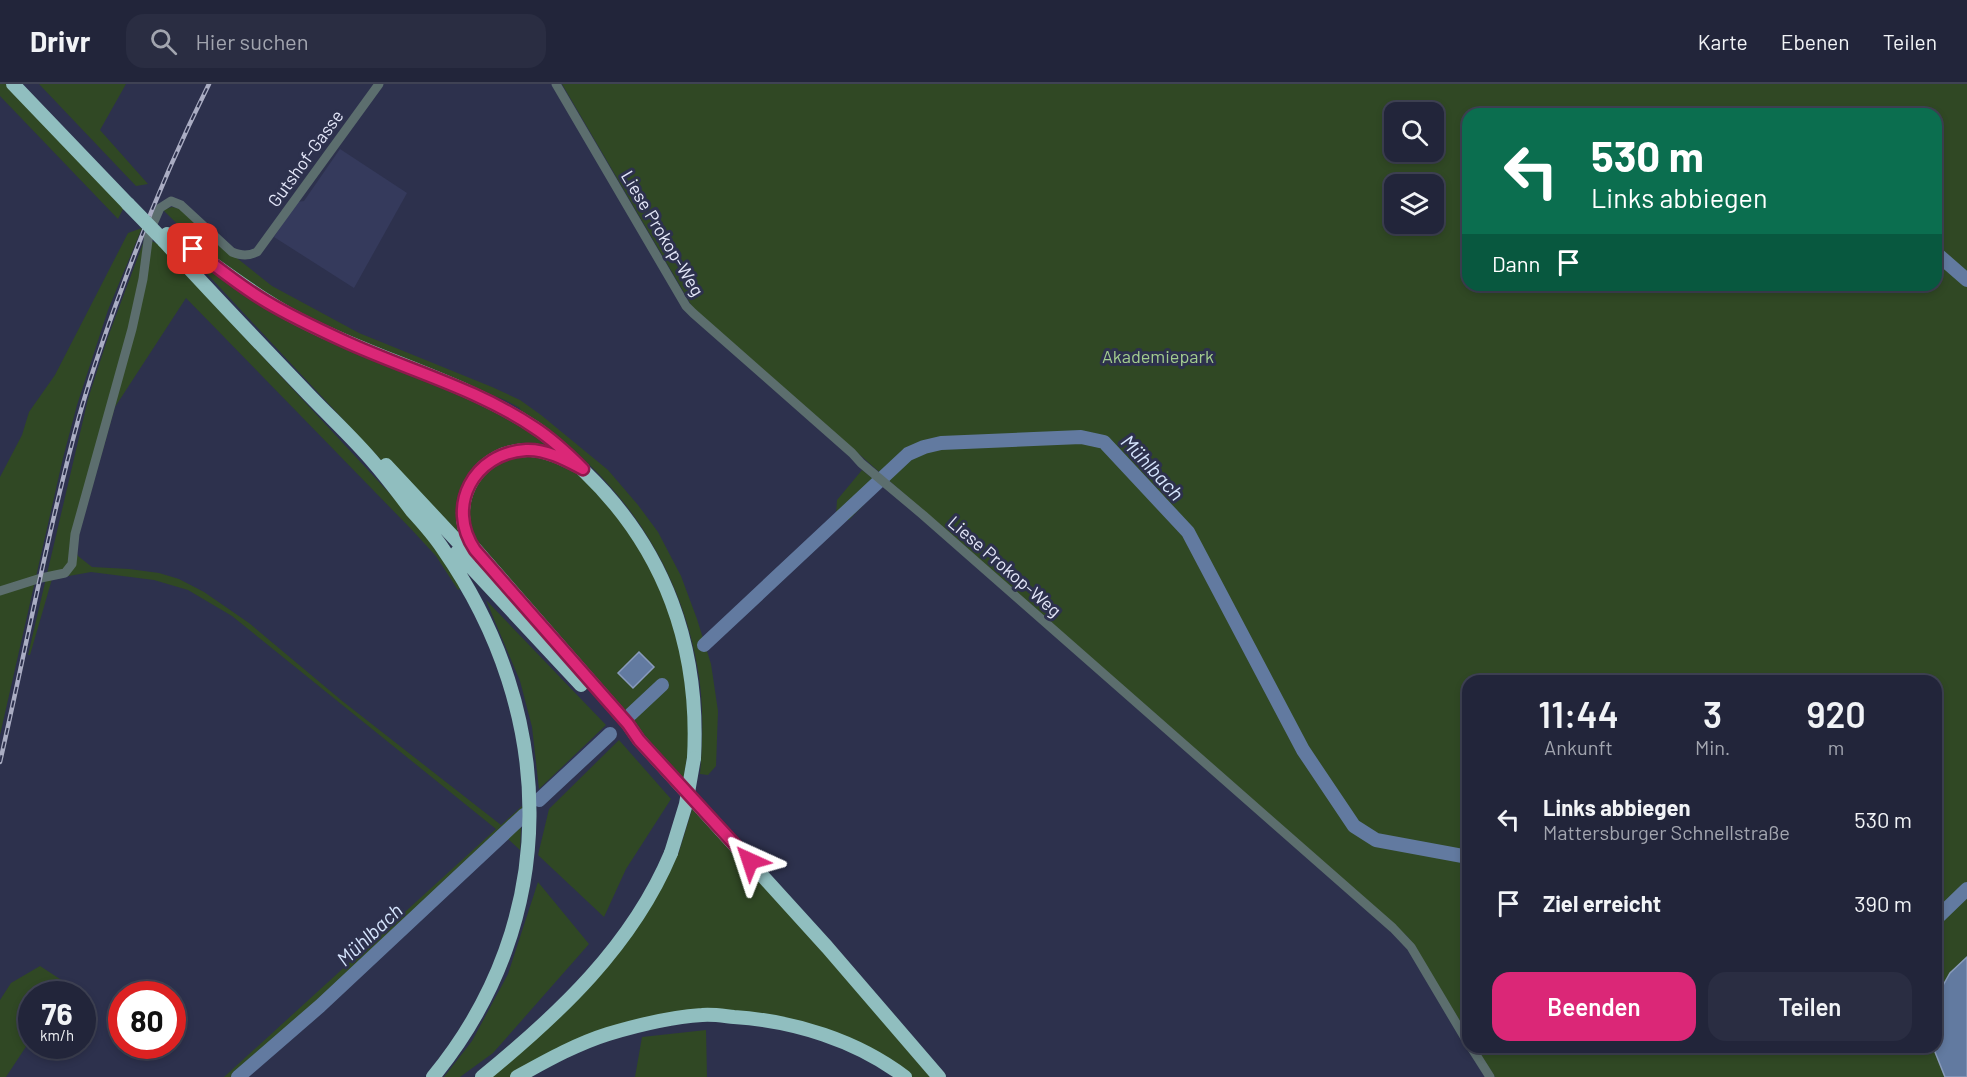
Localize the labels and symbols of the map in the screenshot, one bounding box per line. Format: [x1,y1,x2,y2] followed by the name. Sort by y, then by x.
[262,105,348,211] street label: Gutshof-Gasse
[617,166,709,300] street label: Liese Prokop-Weg
[167,223,218,274] pin
[1102,345,1214,367] park label: Akademiepark
[1117,429,1189,505] water label: Mühlbach
[944,511,1066,621] street label: Liese Prokop-Weg
[718,829,782,893] position arrow
[331,898,407,970] water label: Mühlbach
[108,981,186,1059] speed limit sign: 80

